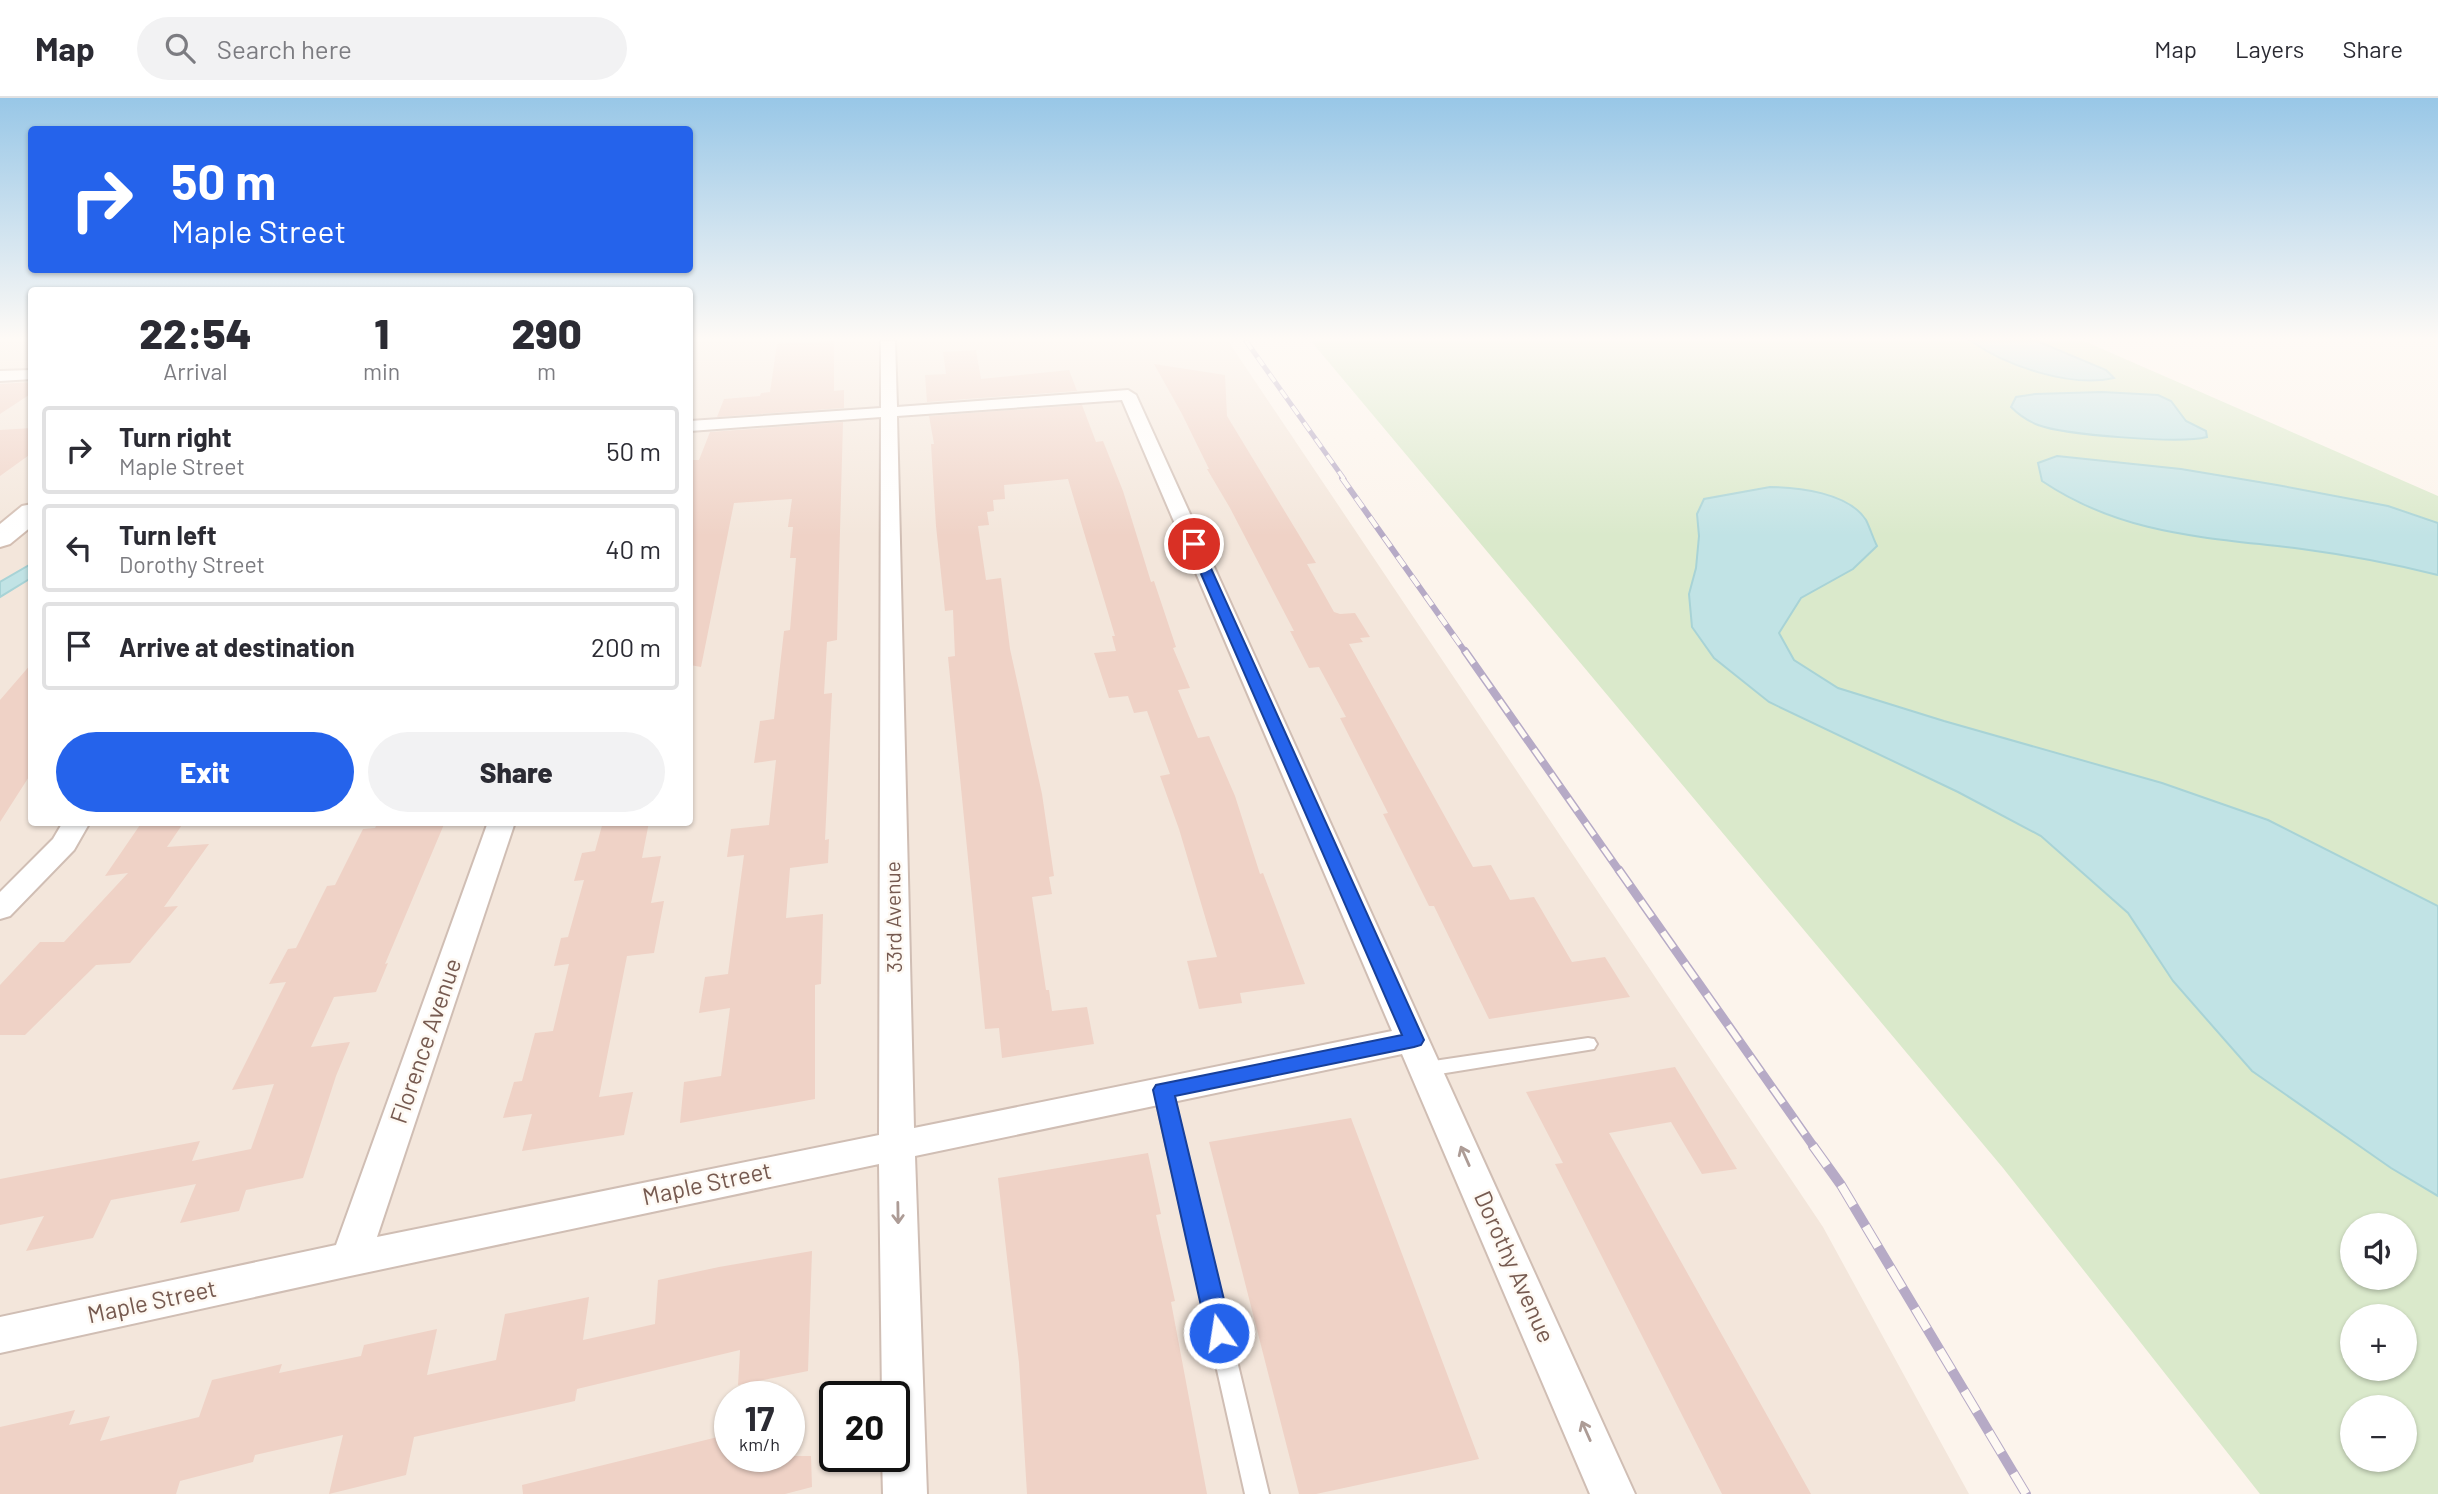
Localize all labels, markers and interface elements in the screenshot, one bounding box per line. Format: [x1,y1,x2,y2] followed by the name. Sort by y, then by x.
[137,17,627,80] search box
[35,28,95,68] text: Map
[161,29,199,67] icon: search
[217,33,352,64] text: Search here
[2154,34,2197,63] text: Map
[2235,34,2304,63] text: Layers
[2342,34,2403,63] text: Share
[171,151,276,210] text: 50 m
[56,154,147,245] icon: right
[171,211,346,249] text: Maple Street
[139,307,252,357] text: 22:54
[374,307,389,357] text: 1
[511,307,582,357] text: 290
[163,357,228,385] text: Arrival
[363,357,400,385] text: min
[537,357,556,385] text: m
[119,421,232,452] text: Turn right
[60,431,98,469] icon: right
[606,435,661,466] text: 50 m
[119,452,245,480] text: Maple Street
[1164,514,1224,574] pin
[119,519,217,550] text: Turn left
[1175,525,1213,563] icon: arrive
[60,529,98,567] icon: left
[605,533,661,564] text: 40 m
[119,550,265,578] text: Dorothy Street
[60,627,98,665] icon: arrive
[119,631,355,662] text: Arrive at destination
[591,631,661,662] text: 200 m
[56,732,354,812] button: Exit
[368,732,665,812] button: Share
[879,861,906,973] street label: 33rd Avenue
[383,954,466,1127] street label: Florence Avenue
[1458,1145,1471,1167] one-way arrow
[639,1155,774,1210] street label: Maple Street
[1469,1186,1562,1347] street label: Dorothy Avenue
[892,1201,905,1224] one-way arrow
[2340,1213,2417,1472] map controls
[2340,1213,2417,1290] button: sound
[84,1273,219,1328] street label: Maple Street
[1182,1296,1256,1370] position arrow
[2340,1304,2417,1381] button: +
[819,1381,910,1472] speed limit sign: 20
[2340,1395,2417,1472] button: −
[745,1396,774,1438] text: 17
[1579,1421,1592,1443] one-way arrow
[739,1433,780,1455] text: km/h

